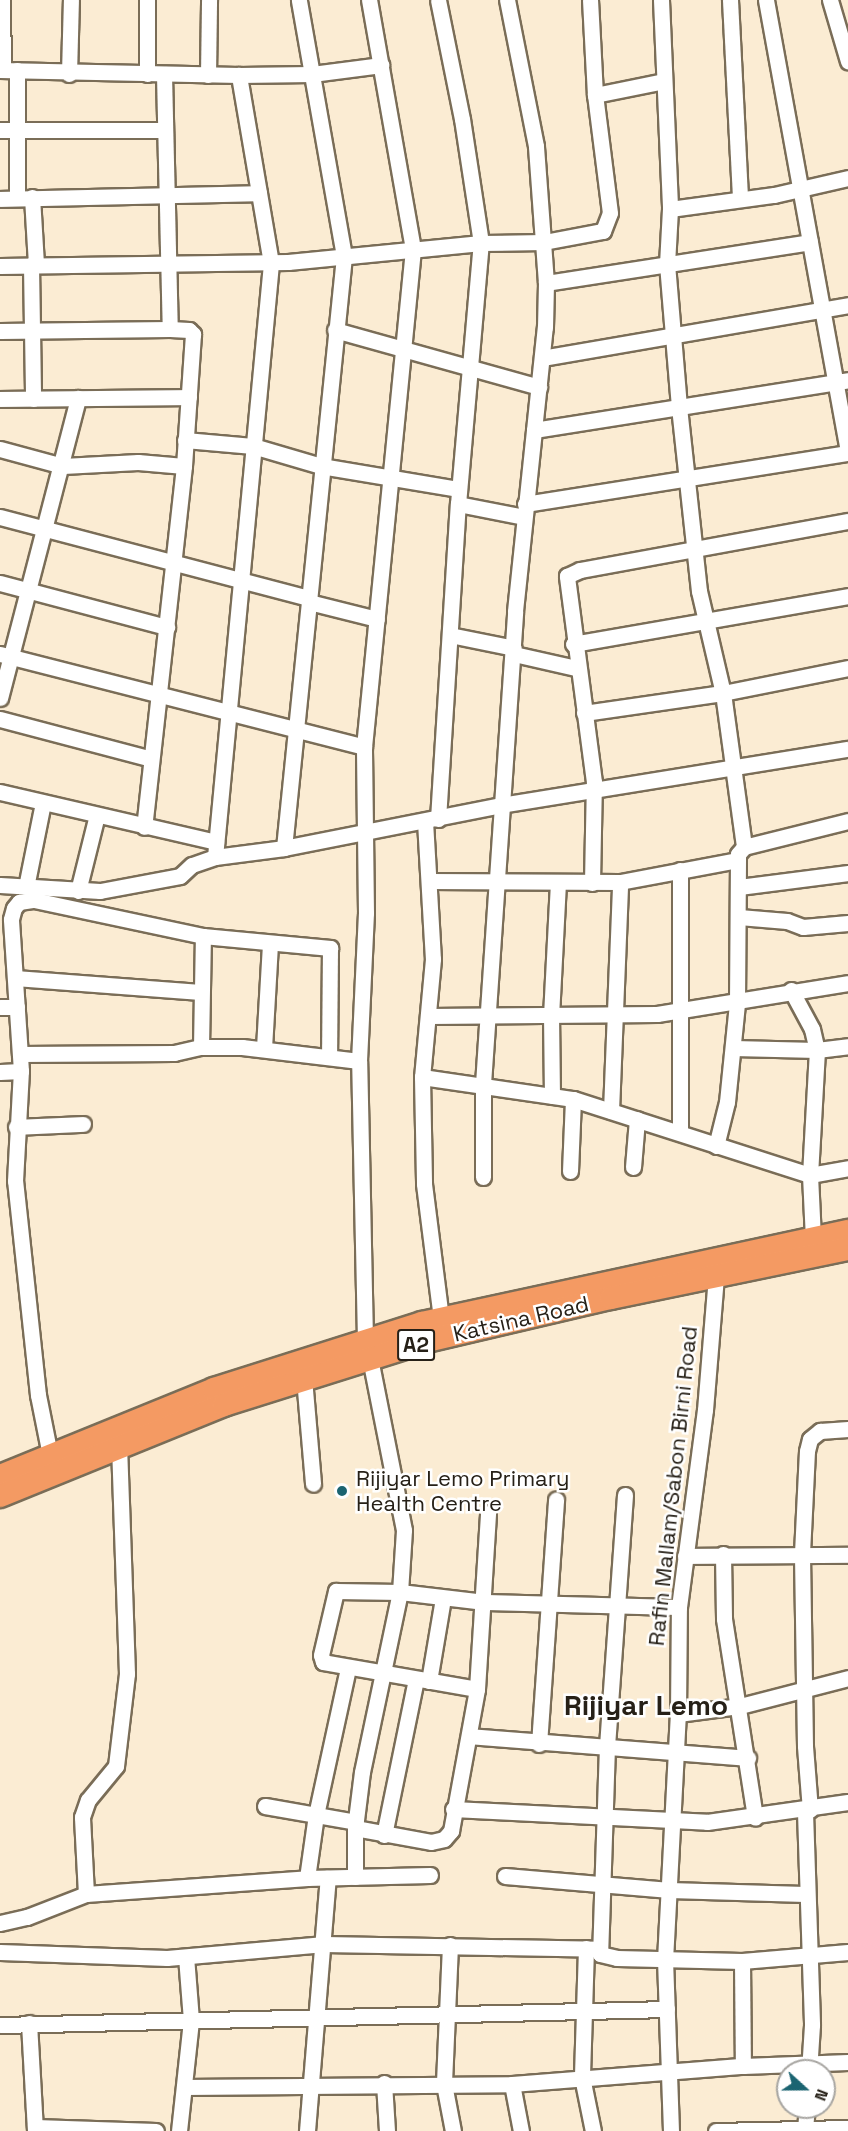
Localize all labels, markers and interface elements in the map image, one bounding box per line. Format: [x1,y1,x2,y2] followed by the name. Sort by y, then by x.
[451,1291,591,1347] street label: Katsina Road
[643,1325,703,1647] street label: Rafin Mallam/Sabon Birni Road
[396,1327,436,1363] road number: A2
[356,1465,570,1516] place label: Rijiyar Lemo Primary Health Centre
[333,1482,351,1500] marker: Rijiyar Lemo Primary Health Centre
[564,1688,728,1722] district label: Rijiyar Lemo
[776,2059,836,2119] north arrow
[810,2086,833,2104] text: N

